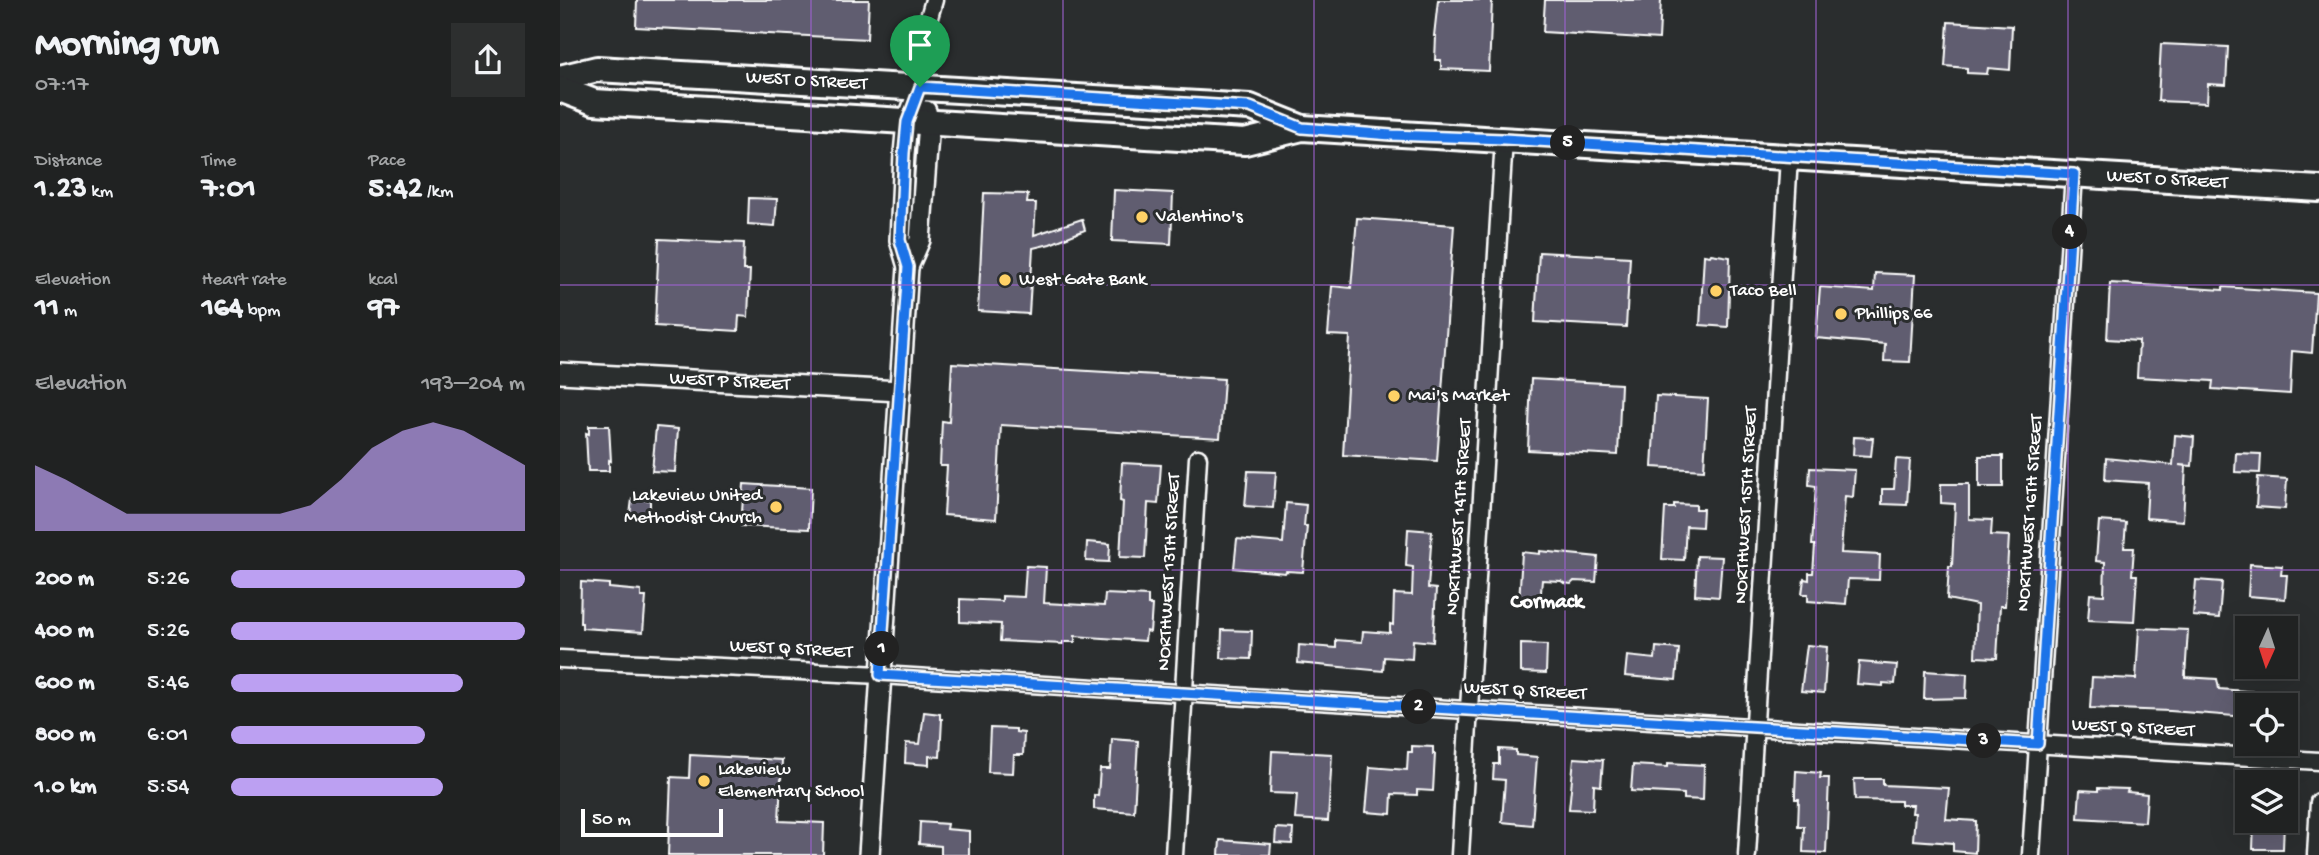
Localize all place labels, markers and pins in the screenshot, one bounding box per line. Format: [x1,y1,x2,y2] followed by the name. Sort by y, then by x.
[890,15,950,87] pin
[1550,125,1586,160] pin: 5
[1155,206,1244,229] place label: Valentino's
[1134,209,1150,225] marker: Valentino's
[2052,215,2088,250] pin: 4
[1019,269,1148,292] place label: West Gate Bank
[997,272,1013,288] marker: West Gate Bank
[1729,280,1797,303] place label: Taco Bell
[1708,283,1724,299] marker: Taco Bell
[1854,303,1933,326] place label: Phillips 66
[1833,306,1849,322] marker: Phillips 66
[1408,385,1511,408] place label: Mai's Market
[1386,388,1402,404] marker: Mai's Market
[624,485,764,530] place label: Lakeview United Methodist Church
[768,499,784,515] marker: Lakeview United Methodist Church
[864,632,900,666] pin: 1
[1402,690,1436,724] pin: 2
[1966,724,2002,758] pin: 3
[718,759,864,804] place label: Lakeview Elementary School
[696,773,712,789] marker: Lakeview Elementary School

